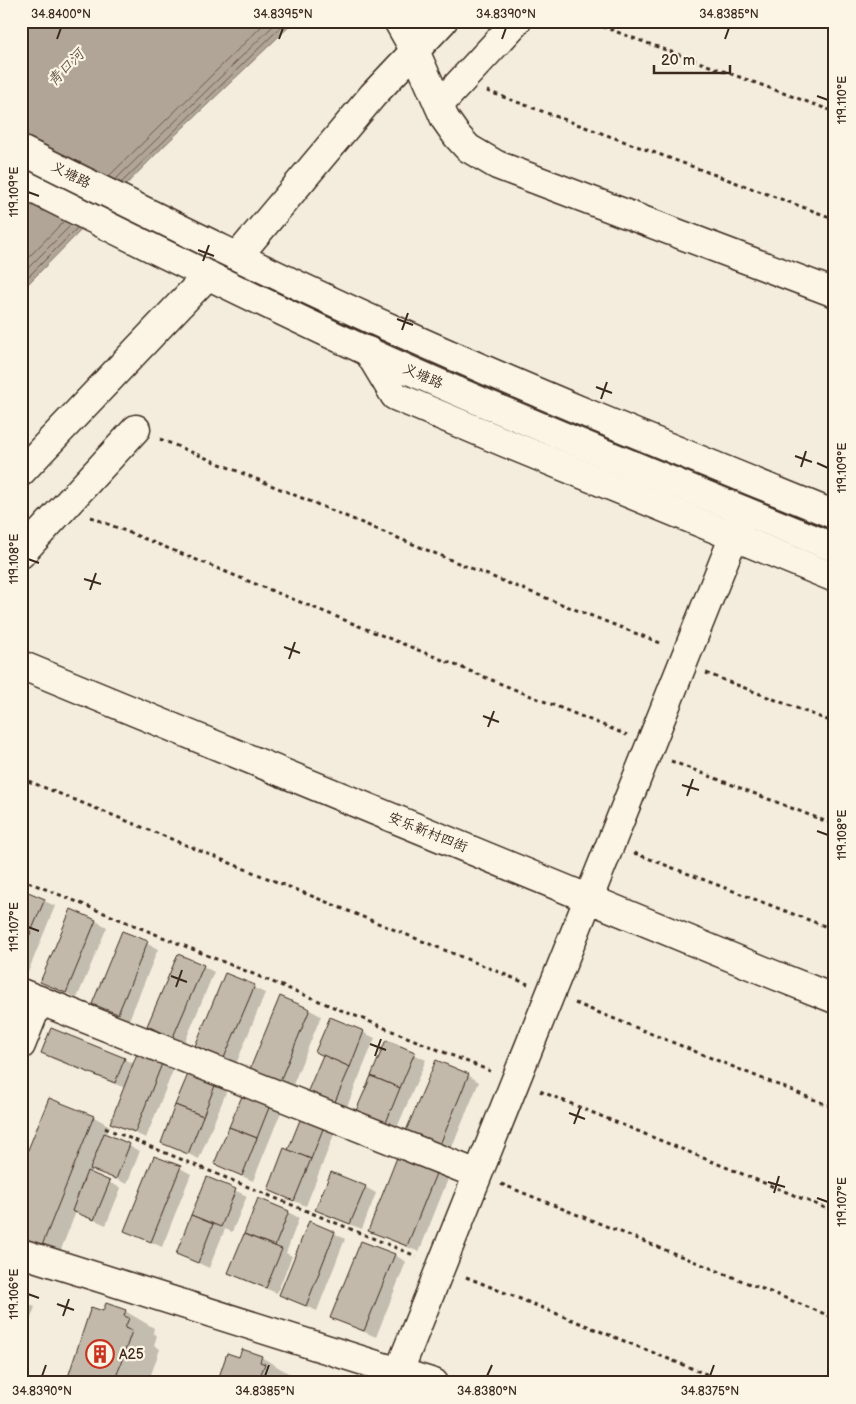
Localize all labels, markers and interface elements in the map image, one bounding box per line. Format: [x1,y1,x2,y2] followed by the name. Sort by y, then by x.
[31,7,91,22] text: 34.8400°N
[253,7,313,22] text: 34.8395°N
[476,7,536,22] text: 34.8390°N
[699,7,759,22] text: 34.8385°N
[654,42,730,74] scale bar
[44,43,91,91] water label: 青口河
[661,51,695,70] text: 20 m
[835,76,850,124] text: 119.110°E
[48,158,94,192] street label: 义塘路
[7,167,22,217] text: 119.109°E
[400,360,446,392] street label: 义塘路
[835,443,850,493] text: 119.109°E
[7,534,22,584] text: 119.108°E
[386,808,470,856] street label: 安乐新村四街
[835,810,850,860] text: 119.108°E
[7,902,22,952] text: 119.107°E
[835,1177,850,1227] text: 119.107°E
[7,1269,22,1319] text: 119.106°E
[85,1339,115,1369] building icon: A25
[119,1346,144,1363] place label: A25
[12,1384,72,1399] text: 34.8390°N
[235,1384,295,1399] text: 34.8385°N
[457,1384,517,1399] text: 34.8380°N
[681,1384,739,1399] text: 34.8375°N

